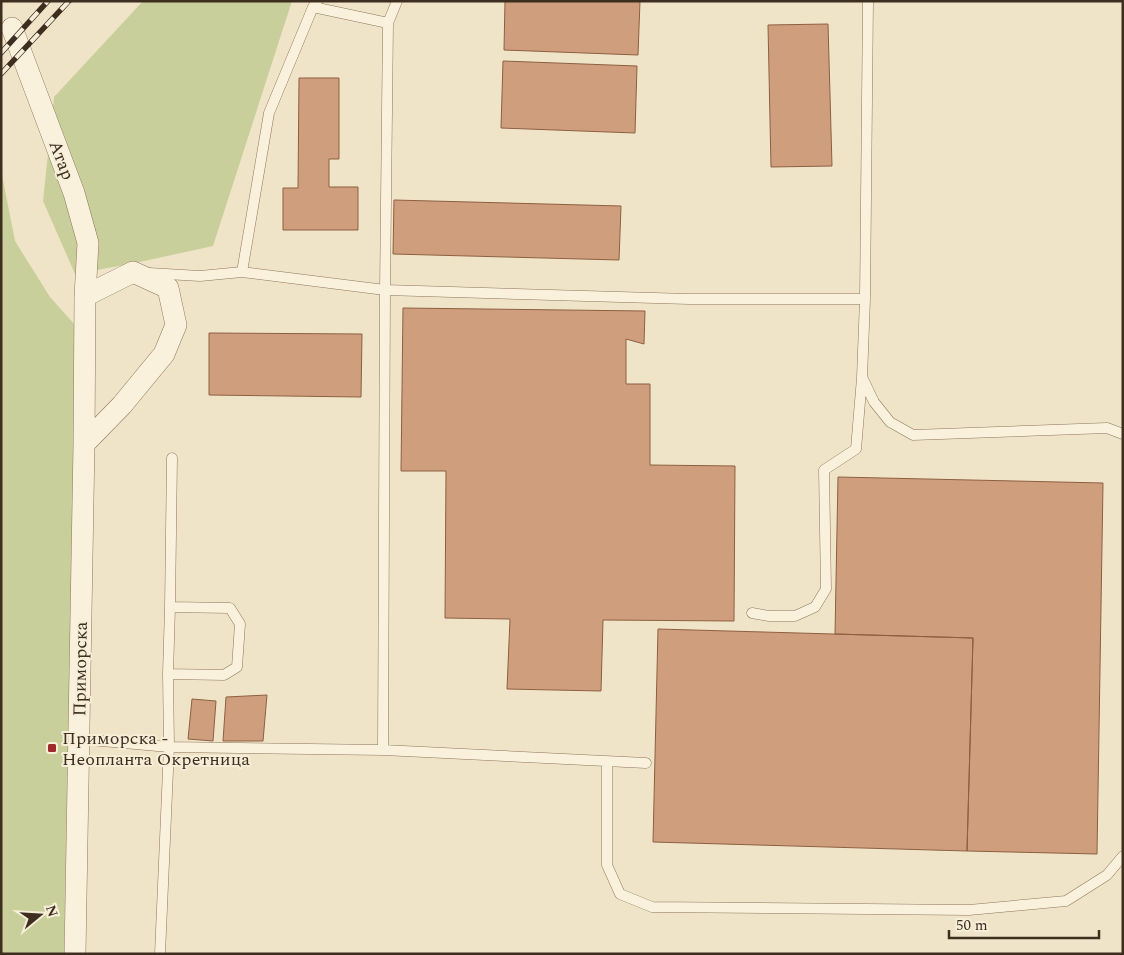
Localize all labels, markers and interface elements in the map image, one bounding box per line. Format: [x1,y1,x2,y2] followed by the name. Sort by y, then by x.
[42,136,81,184] street label: Атар
[66,621,95,717] street label: Приморска
[62,725,250,773] place label: Приморска - Неопланта Окретница
[46,742,58,754] marker: Приморска - Неопланта Окретница
[15,890,65,940] north arrow
[40,902,64,920] text: N
[949,908,1099,940] scale bar
[956,914,988,937] text: 50 m

